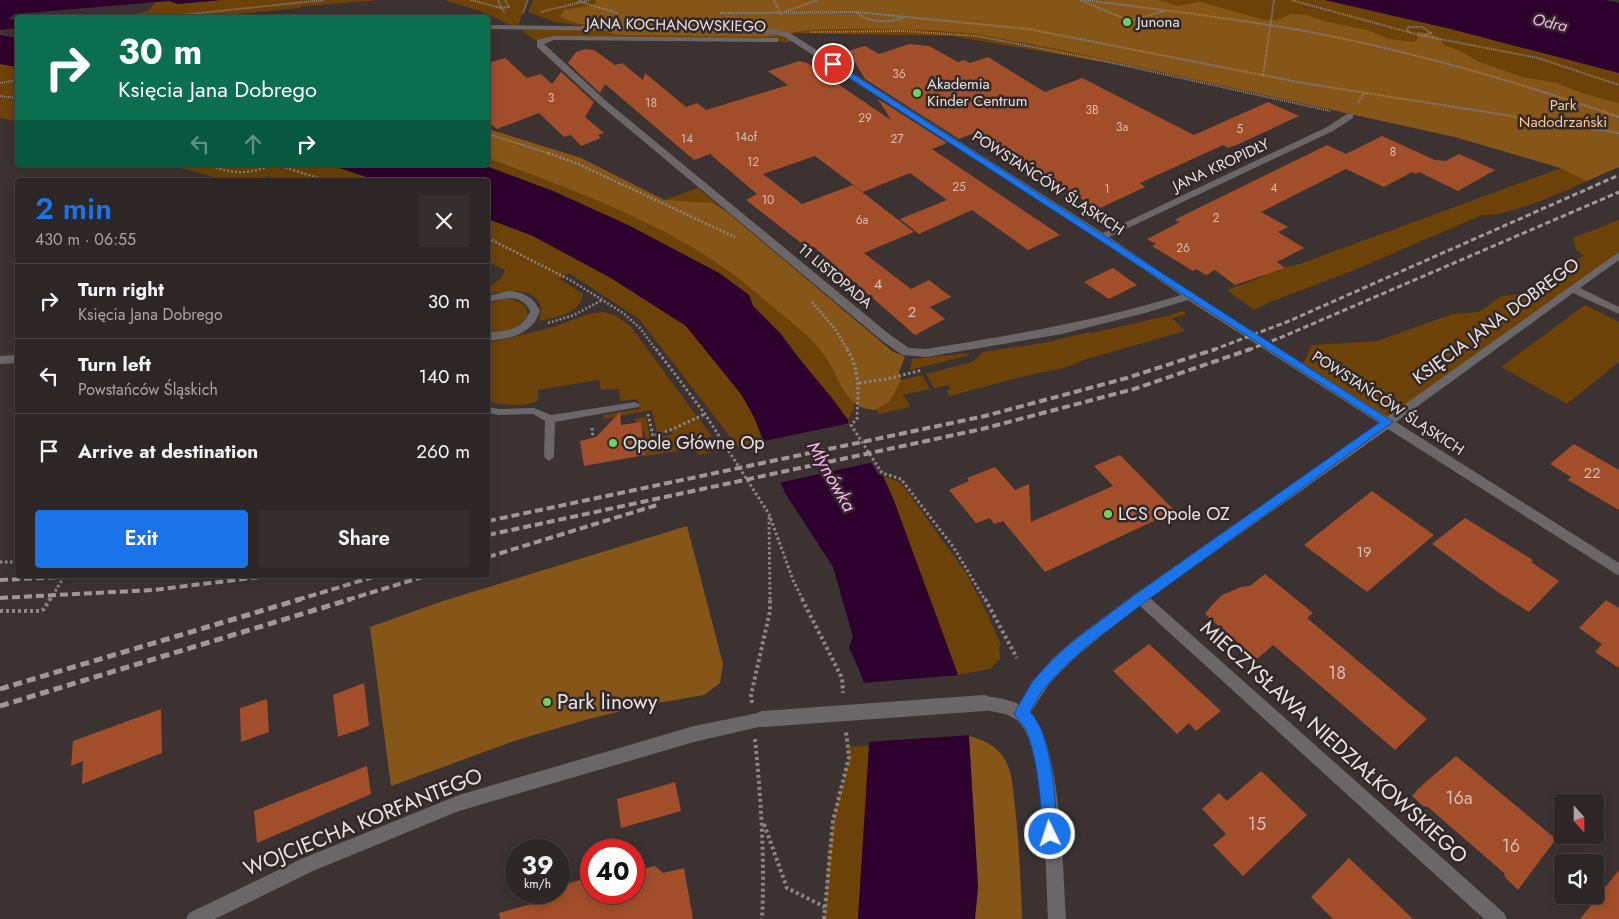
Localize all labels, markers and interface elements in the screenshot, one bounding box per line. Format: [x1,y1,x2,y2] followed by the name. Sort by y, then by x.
[1530,7,1570,38] water label: Odra
[1135,11,1180,33] place label: Junona
[584,12,766,38] street label: JANA KOCHANOWSKIEGO
[1121,16,1133,28] marker: Junona
[118,27,202,77] text: 30 m
[35,35,100,100] icon: right
[812,43,854,85] pin
[819,50,847,78] icon: arrive
[892,65,906,83] house number: 36
[118,73,317,105] text: Księcia Jana Dobrego
[927,73,1027,112] place label: Akademia Kinder Centrum
[911,87,923,99] marker: Akademia Kinder Centrum
[548,89,555,107] house number: 3
[645,94,657,112] house number: 18
[1519,94,1607,133] park label: Park Nadodrzański
[1085,101,1099,119] house number: 3B
[858,109,872,127] house number: 29
[1116,118,1128,136] house number: 3a
[1237,120,1244,138] house number: 5
[968,125,1128,241] street label: POWSTAŃCÓW ŚLĄSKICH
[735,128,758,146] house number: 14of
[186,130,214,158] icon: left
[239,130,267,158] icon: ahead
[292,130,320,158] icon: right
[681,130,693,148] house number: 14
[890,130,904,148] house number: 27
[1167,133,1274,198] street label: JANA KROPIDŁY
[1390,143,1396,161] house number: 8
[747,153,759,171] house number: 12
[952,178,966,196] house number: 25
[1271,179,1278,197] house number: 4
[1104,180,1110,198] house number: 1
[35,187,112,230] text: 2 min
[762,191,774,209] house number: 10
[418,195,470,247] button: close
[1213,209,1220,227] house number: 2
[856,211,869,229] house number: 6a
[35,228,136,251] text: 430 m · 06:55
[793,238,877,314] street label: 11 LISTOPADA
[1176,239,1190,257] house number: 26
[1407,252,1585,390] street label: KSIĘCIA JANA DOBREGO
[874,273,883,295] house number: 4
[78,276,164,303] text: Turn right
[35,287,63,315] icon: right
[428,288,470,315] text: 30 m
[908,301,916,323] house number: 2
[78,303,223,326] text: Księcia Jana Dobrego
[1308,345,1468,461] street label: POWSTAŃCÓW ŚLĄSKICH
[78,351,151,378] text: Turn left
[35,362,63,390] icon: left
[418,363,470,390] text: 140 m
[78,378,218,401] text: Powstańców Śląskich
[623,430,765,456] place label: Opole Główne Op
[800,436,863,517] water label: Młynówka
[35,437,63,465] icon: arrive
[607,437,619,449] marker: Opole Główne Op
[78,438,258,465] text: Arrive at destination
[416,438,470,465] text: 260 m
[1583,462,1601,484] house number: 22
[1118,501,1230,527] place label: LCS Opole OZ
[1102,508,1114,520] marker: LCS Opole OZ
[35,510,248,568] button: Exit
[258,510,470,568] button: Share
[1356,541,1372,563] house number: 19
[1194,613,1474,871] street label: MIECZYSŁAWA NIEDZIAŁKOWSKIEGO
[1328,660,1346,686] house number: 18
[557,687,658,717] place label: Park linowy
[541,696,553,708] marker: Park linowy
[239,760,487,884] street label: WOJCIECHA KORFANTEGO
[1445,785,1473,811] house number: 16a
[1554,794,1604,844] north arrow
[1554,794,1604,904] map controls
[1023,807,1075,859] position arrow
[1248,811,1266,837] house number: 15
[1502,833,1520,859] house number: 16
[580,839,645,904] speed limit sign: 40
[521,847,554,883] text: 39
[1554,854,1604,904] button: sound
[524,875,551,893] text: km/h

